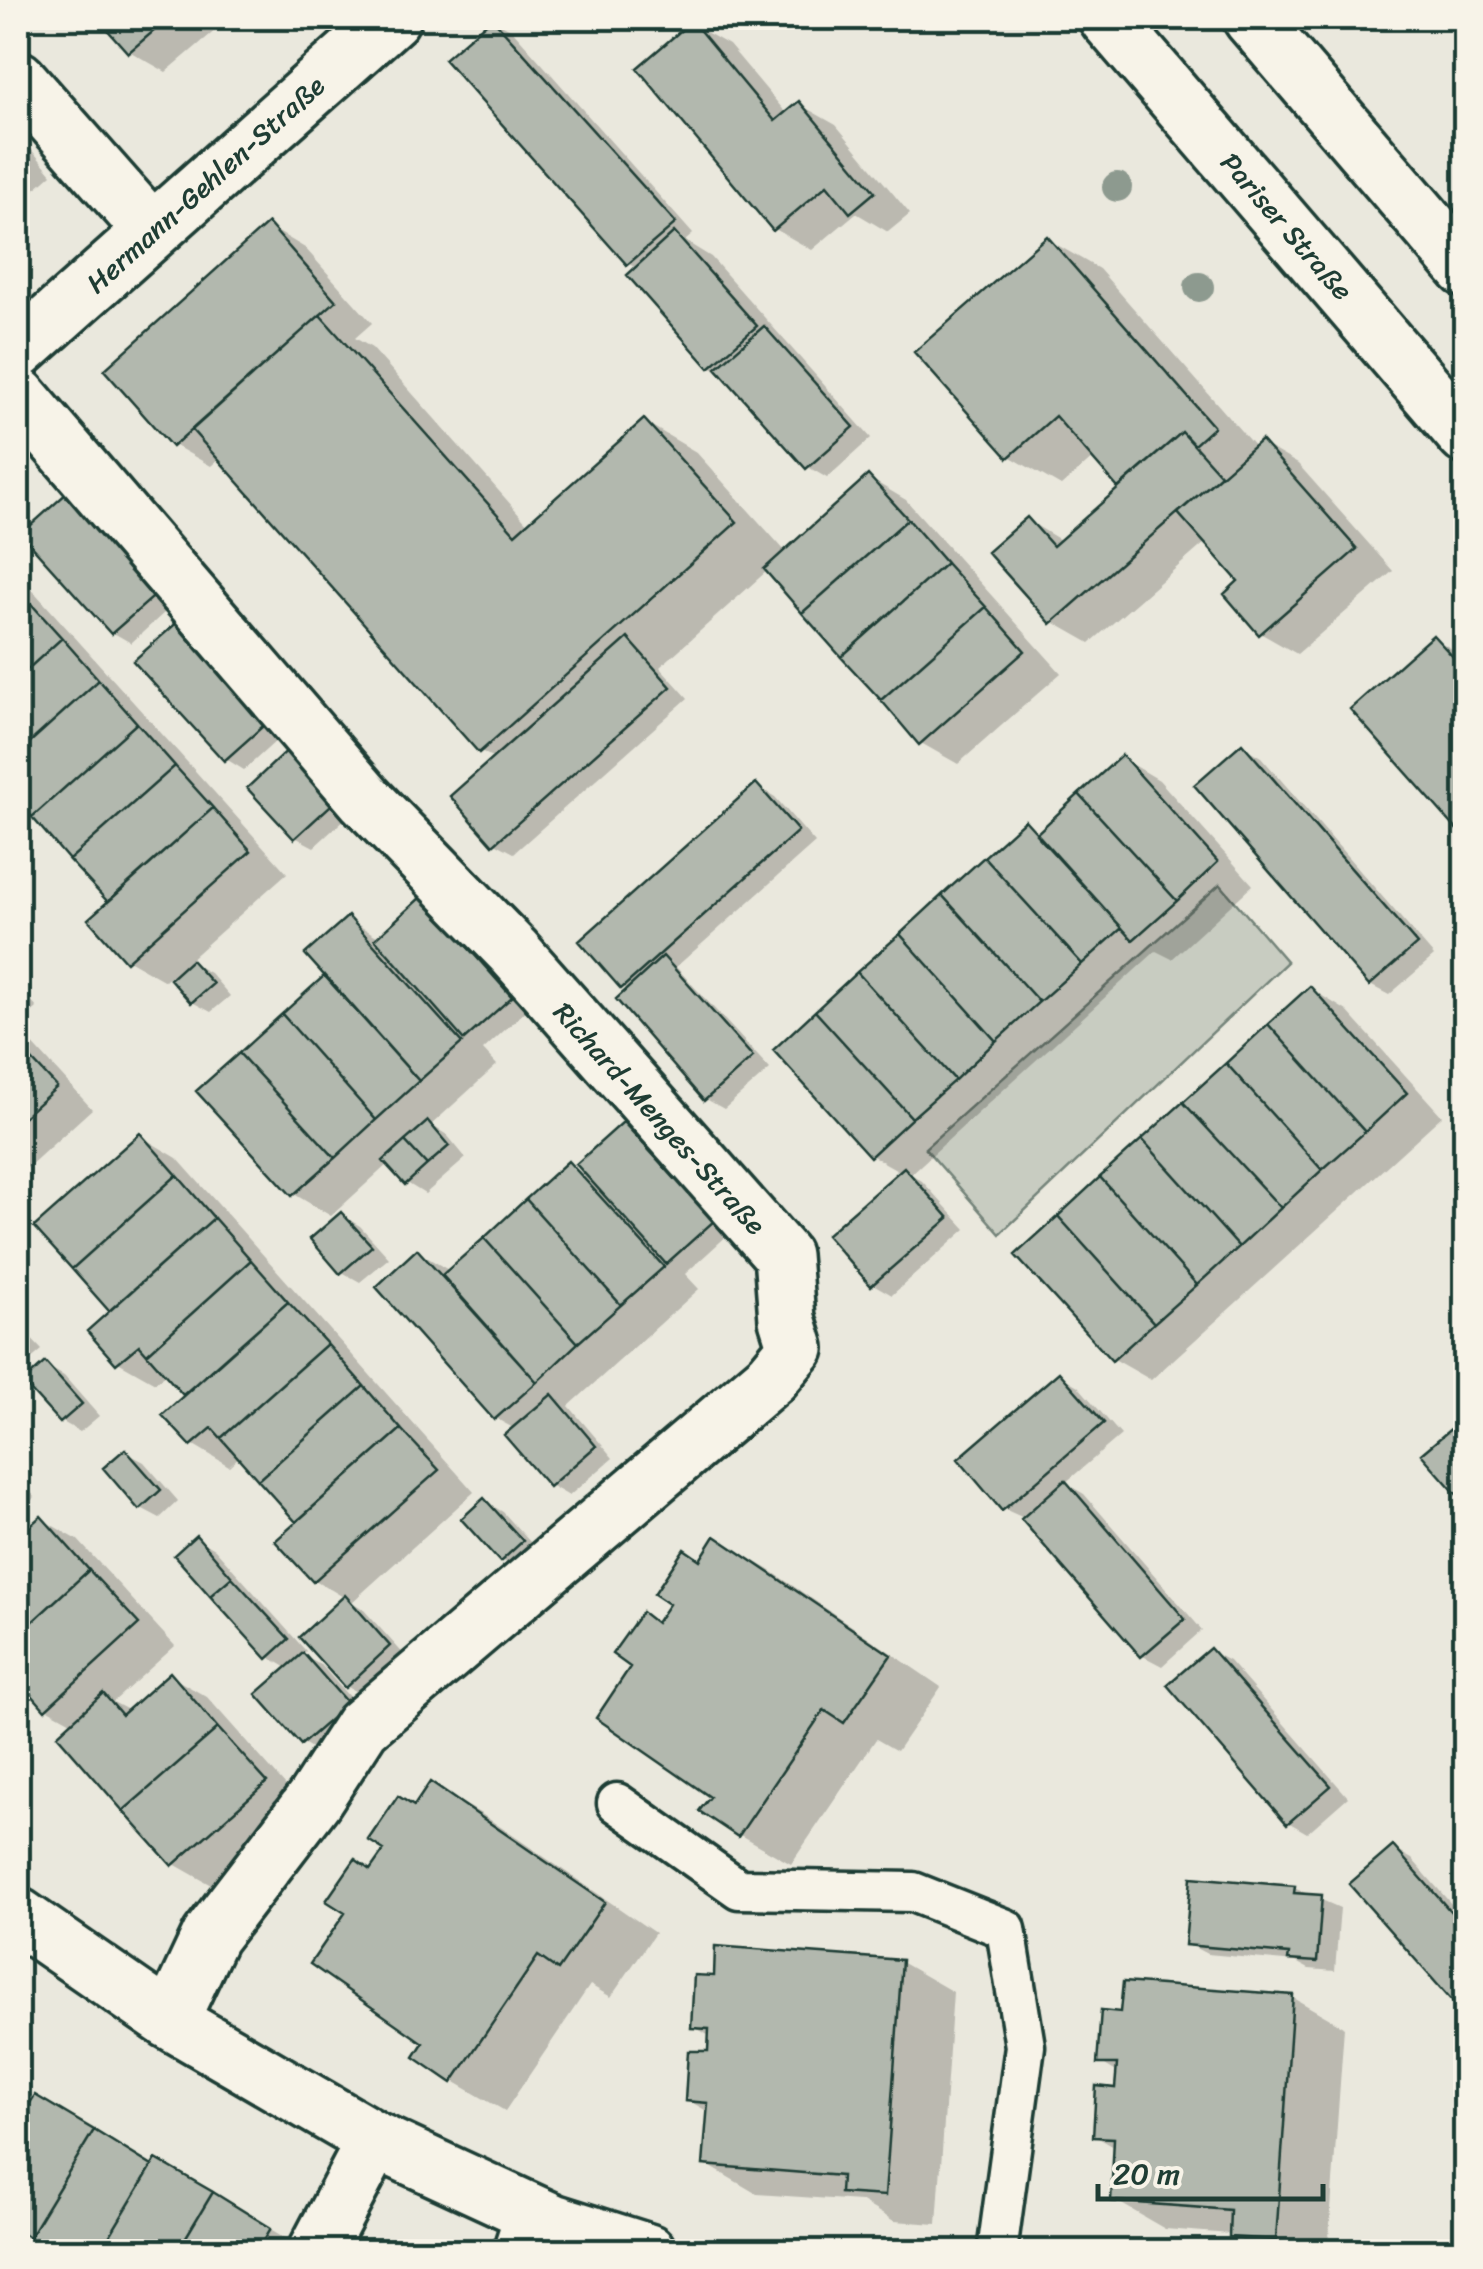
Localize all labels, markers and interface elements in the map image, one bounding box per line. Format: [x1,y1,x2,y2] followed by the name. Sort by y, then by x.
[74,63,336,306] street label: Hermann-Gehlen-Straße
[1208,141,1366,312] street label: Pariser Straße
[541,990,778,1246] street label: Richard-Menges-Straße
[1098,2139,1323,2201] scale bar
[1113,2147,1180,2201] text: 20 m

